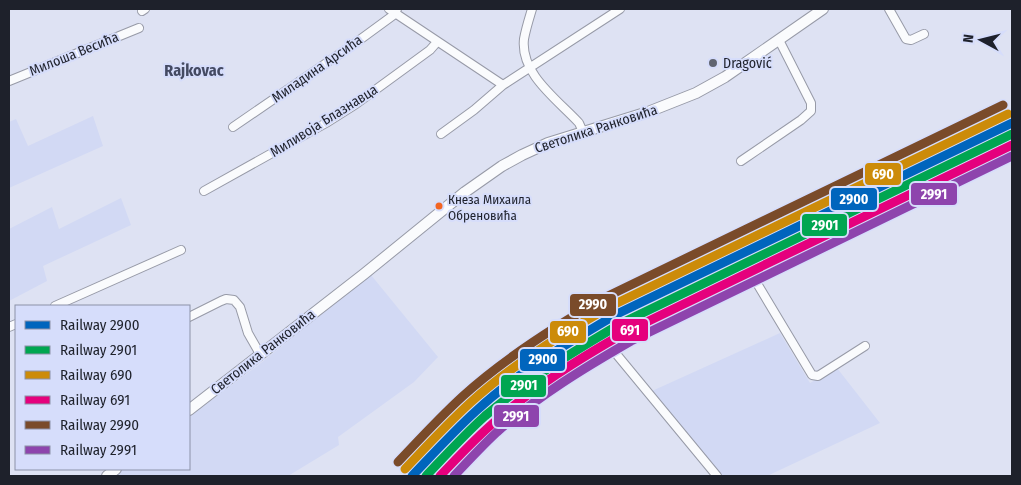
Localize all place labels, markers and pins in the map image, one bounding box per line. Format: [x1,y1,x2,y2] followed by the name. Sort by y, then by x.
[723,55,772,72] place label: Dragović
[707,57,719,69] marker: Dragović
[448,192,531,223] place label: Кнеза Михаила Обреновића
[434,201,444,211] marker: Кнеза Михаила Обреновића

